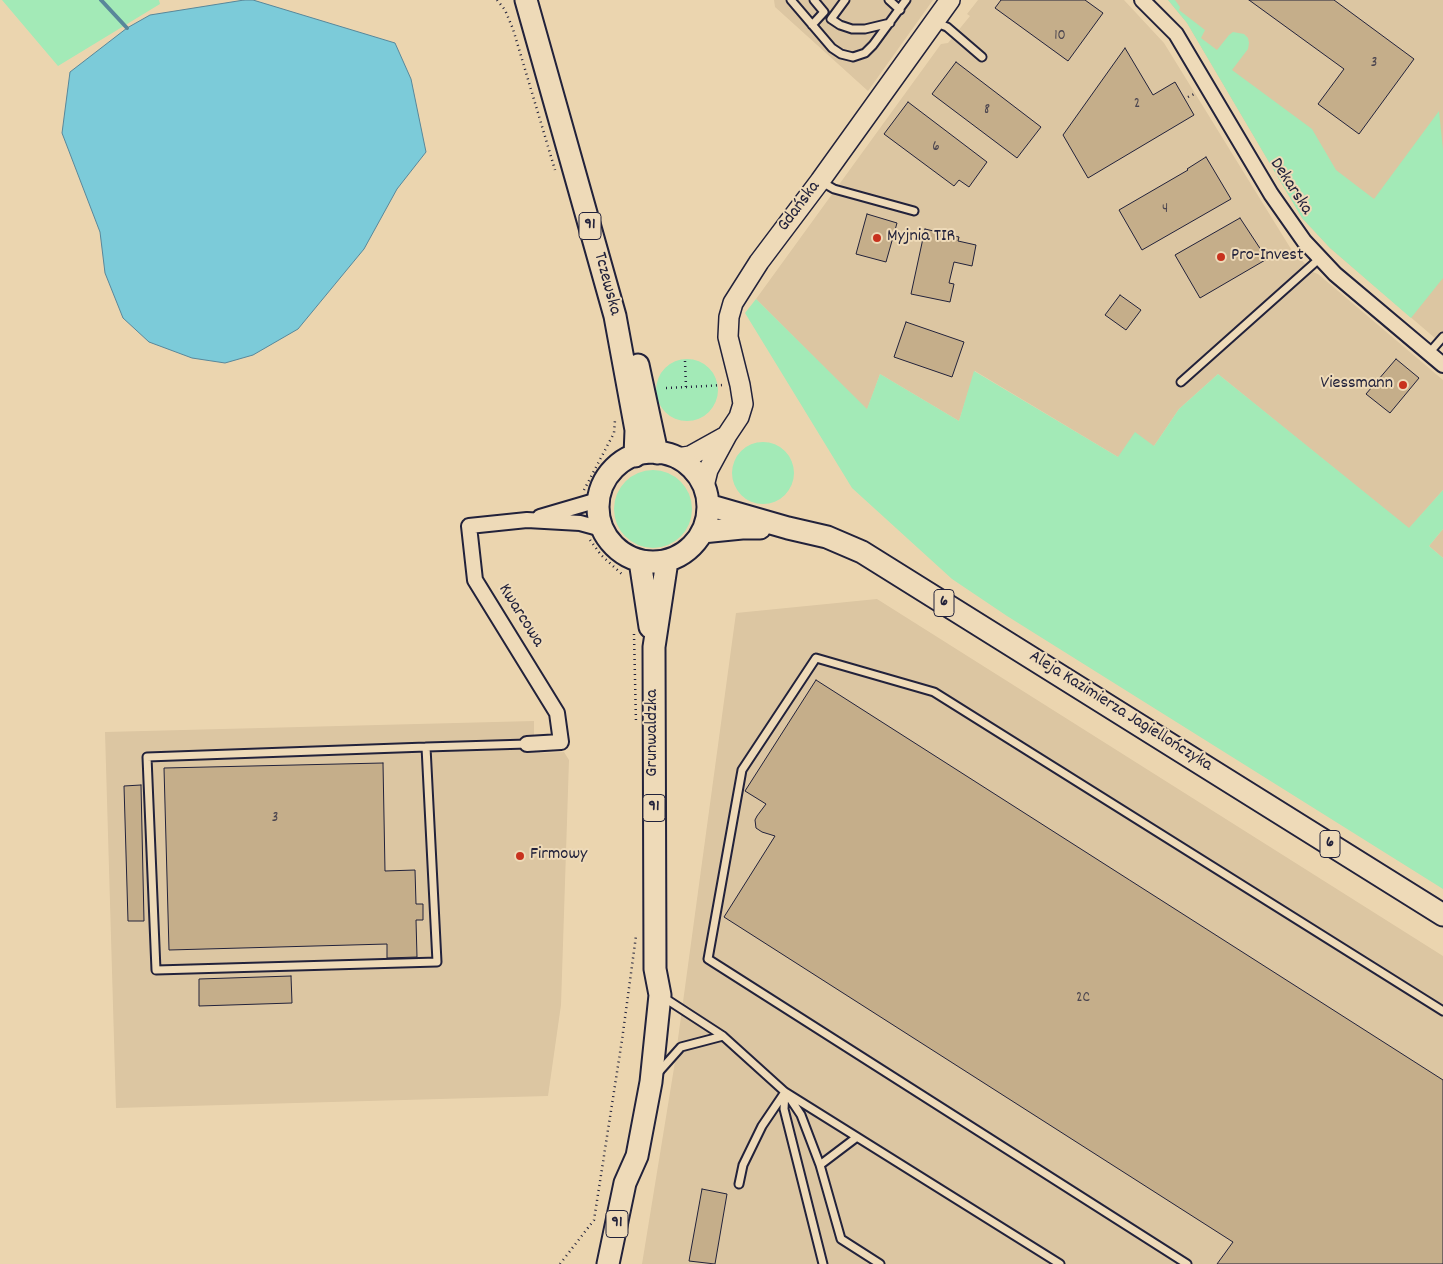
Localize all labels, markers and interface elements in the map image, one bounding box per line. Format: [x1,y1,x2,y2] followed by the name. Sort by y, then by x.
[1054,28,1066,46] house number: 10
[1371,55,1377,73] house number: 3
[1134,96,1140,114] house number: 2
[984,102,990,120] house number: 8
[932,139,940,157] house number: 6
[1264,155,1316,219] street label: Dekarska
[774,177,826,237] street label: Gdańska
[1162,201,1168,219] house number: 4
[579,212,601,240] road number: 91
[887,227,955,249] place label: Myjnia TIR
[871,232,883,244] marker: Myjnia TIR
[1231,246,1304,268] place label: Pro-Invest
[587,250,625,318] street label: Tczewska
[1215,251,1227,263] marker: Pro-Invest
[1321,374,1393,396] place label: Viessmann
[1397,379,1409,391] marker: Viessmann
[492,580,548,652] street label: Kwarcowa
[934,590,954,616] road number: 6
[1024,647,1216,777] street label: Aleja Kazimierza Jagiellończyka
[643,689,665,777] street label: Grunwaldzka
[643,794,665,821] road number: 91
[272,810,278,828] house number: 3
[1320,831,1340,858] road number: 6
[530,845,587,867] place label: Firmowy
[514,850,526,862] marker: Firmowy
[1076,990,1090,1008] house number: 2C
[606,1210,628,1238] road number: 91

